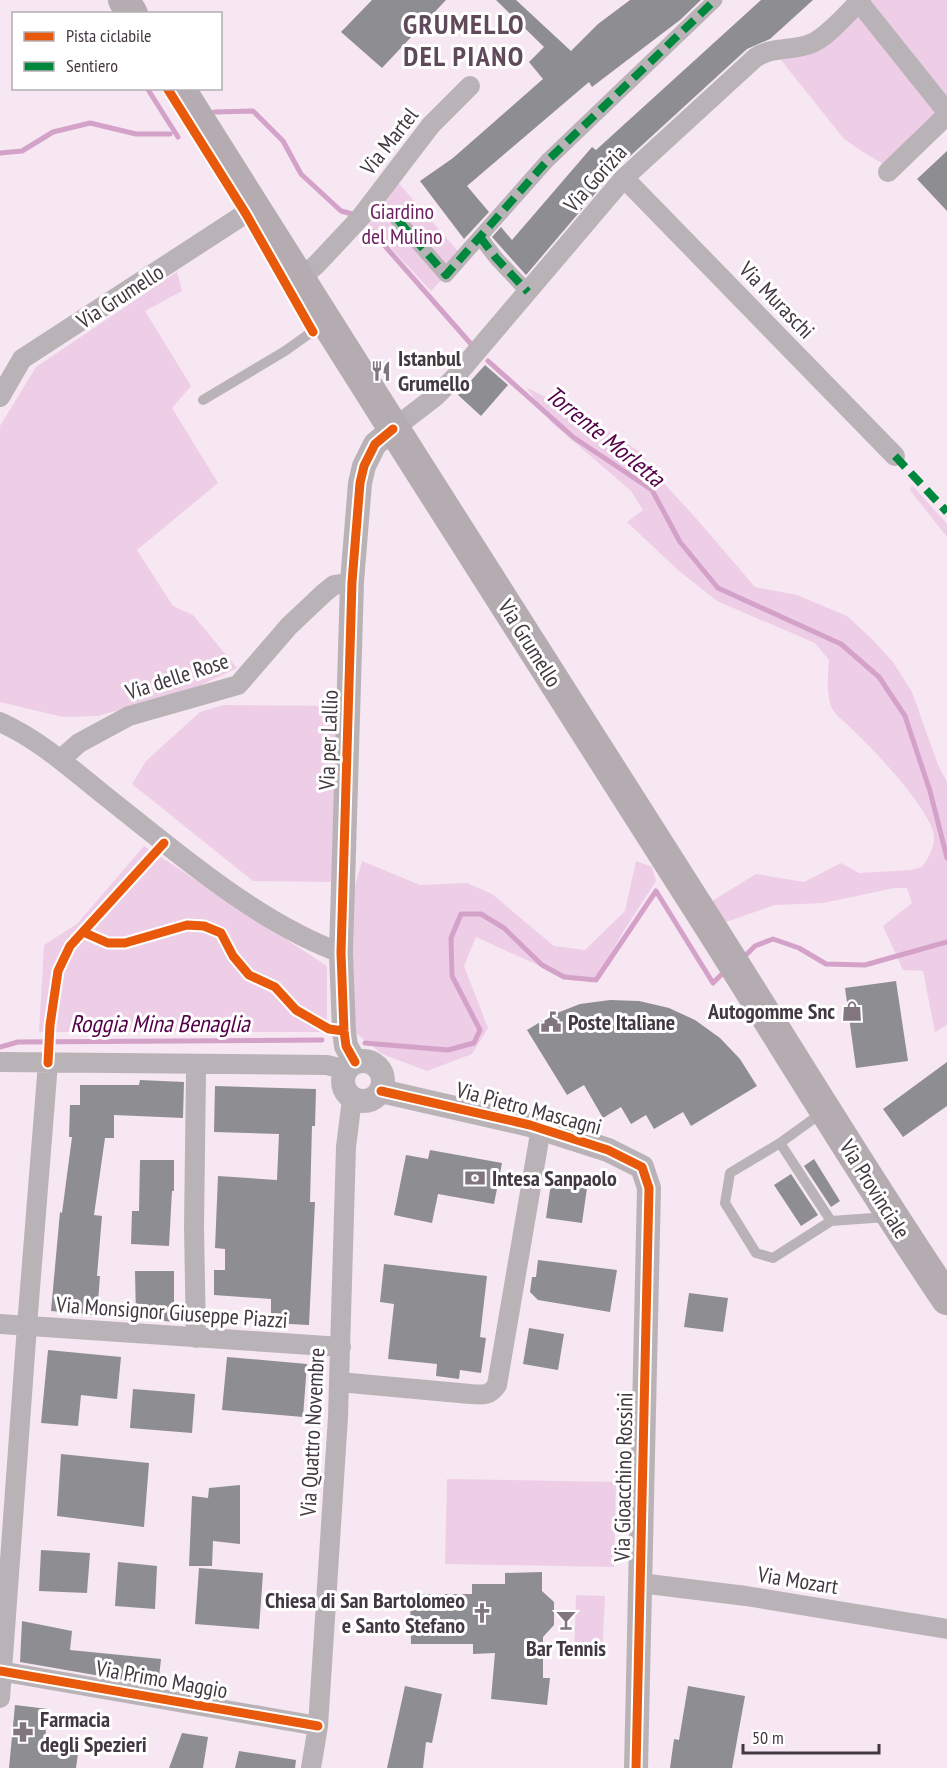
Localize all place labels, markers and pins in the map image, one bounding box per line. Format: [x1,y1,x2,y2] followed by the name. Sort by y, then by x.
[398,344,470,397] place label: Istanbul Grumello
[369,359,393,383] restaurant icon: Istanbul Grumello
[707,997,835,1025] place label: Autogomme Snc
[840,999,864,1023] shop icon: Autogomme Snc
[568,1008,675,1036] place label: Poste Italiane
[539,1010,563,1034] public building icon: Poste Italiane
[492,1164,617,1192] place label: Intesa Sanpaolo
[463,1166,487,1190] bank icon: Intesa Sanpaolo
[265,1586,465,1639] place label: Chiesa di San Bartolomeo e Santo Stefano
[470,1601,494,1625] church icon: Chiesa di San Bartolomeo e Santo Stefano
[554,1608,578,1632] bar icon: Bar Tennis
[526,1634,606,1662] place label: Bar Tennis
[40,1705,147,1758] place label: Farmacia degli Spezieri
[11,1720,35,1744] pharmacy icon: Farmacia degli Spezieri

